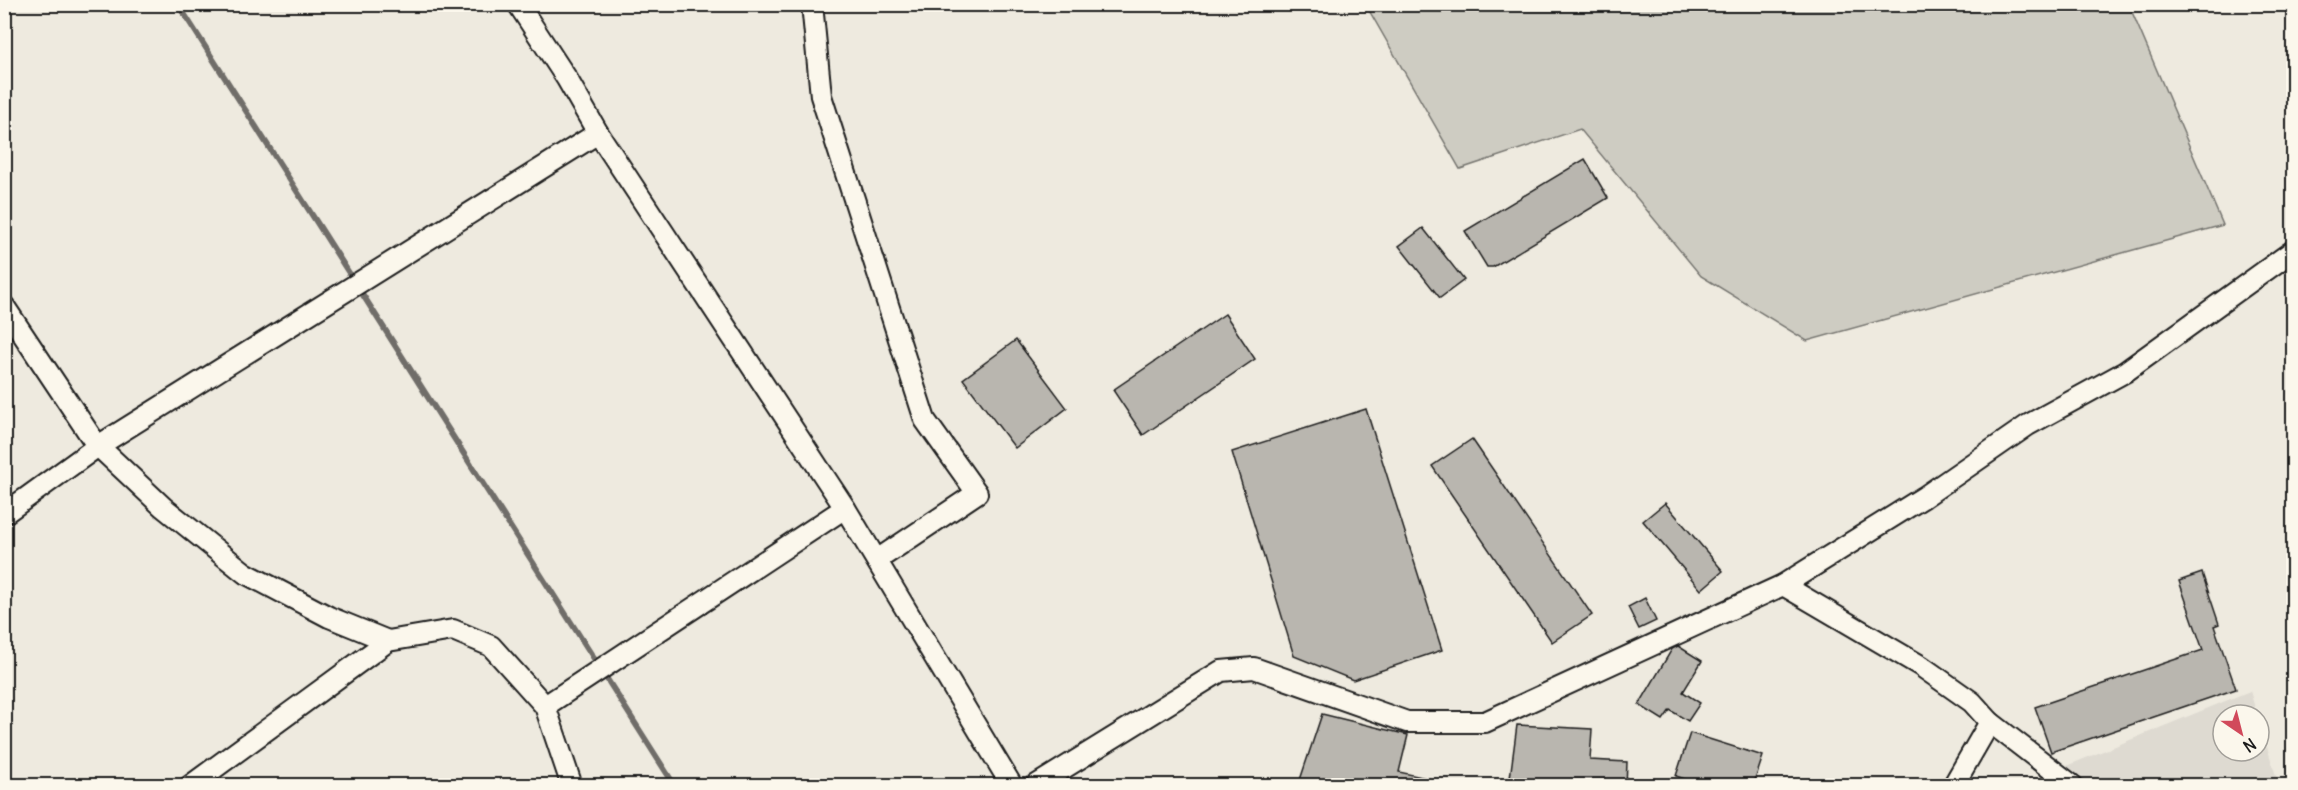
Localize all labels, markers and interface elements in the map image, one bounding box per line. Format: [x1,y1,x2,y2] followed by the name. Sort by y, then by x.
[2211,703,2271,763] north arrow
[2239,734,2260,757] text: N

